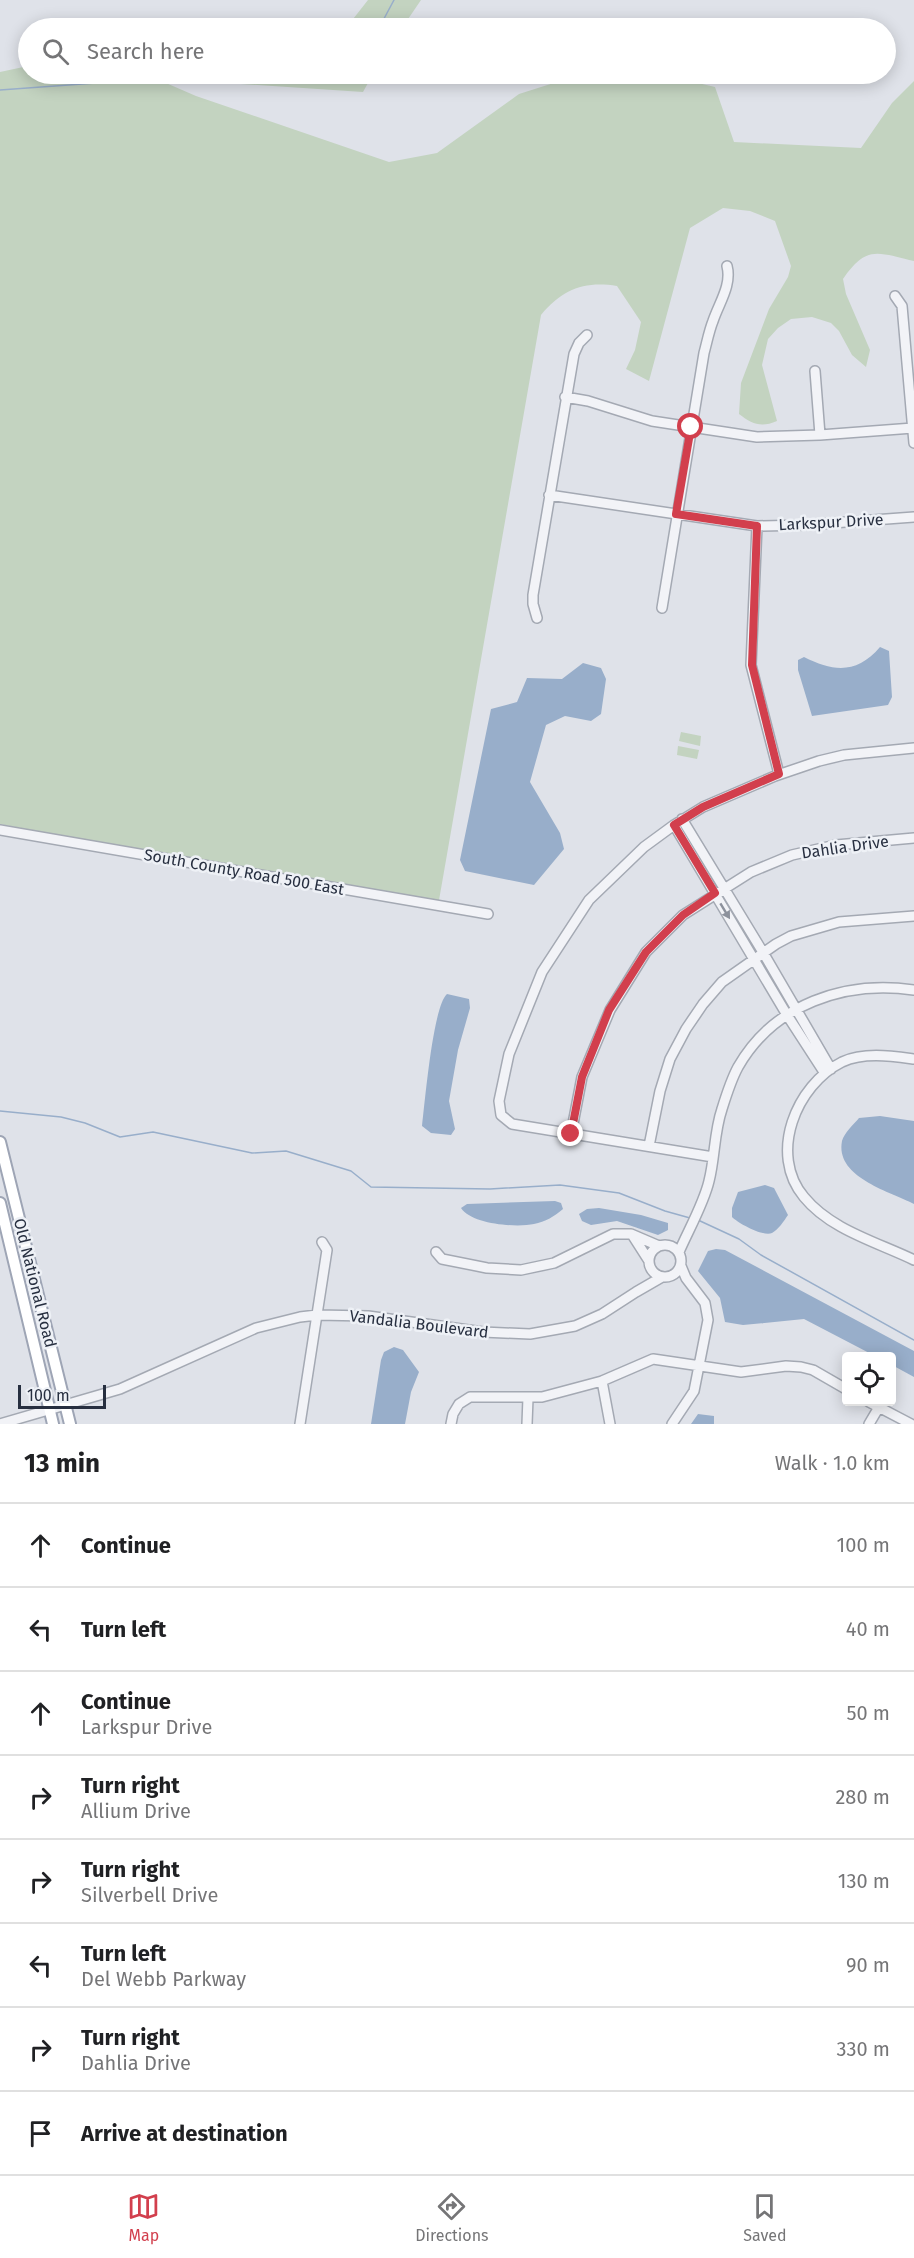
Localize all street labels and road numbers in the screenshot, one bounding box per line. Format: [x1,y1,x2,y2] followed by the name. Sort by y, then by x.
[778,510,884,534] street label: Larkspur Drive
[800,831,890,863] street label: Dahlia Drive
[143,845,346,899] street label: South County Road 500 East
[10,1216,60,1350] street label: Old National Road
[348,1306,490,1342] street label: Vandalia Boulevard

